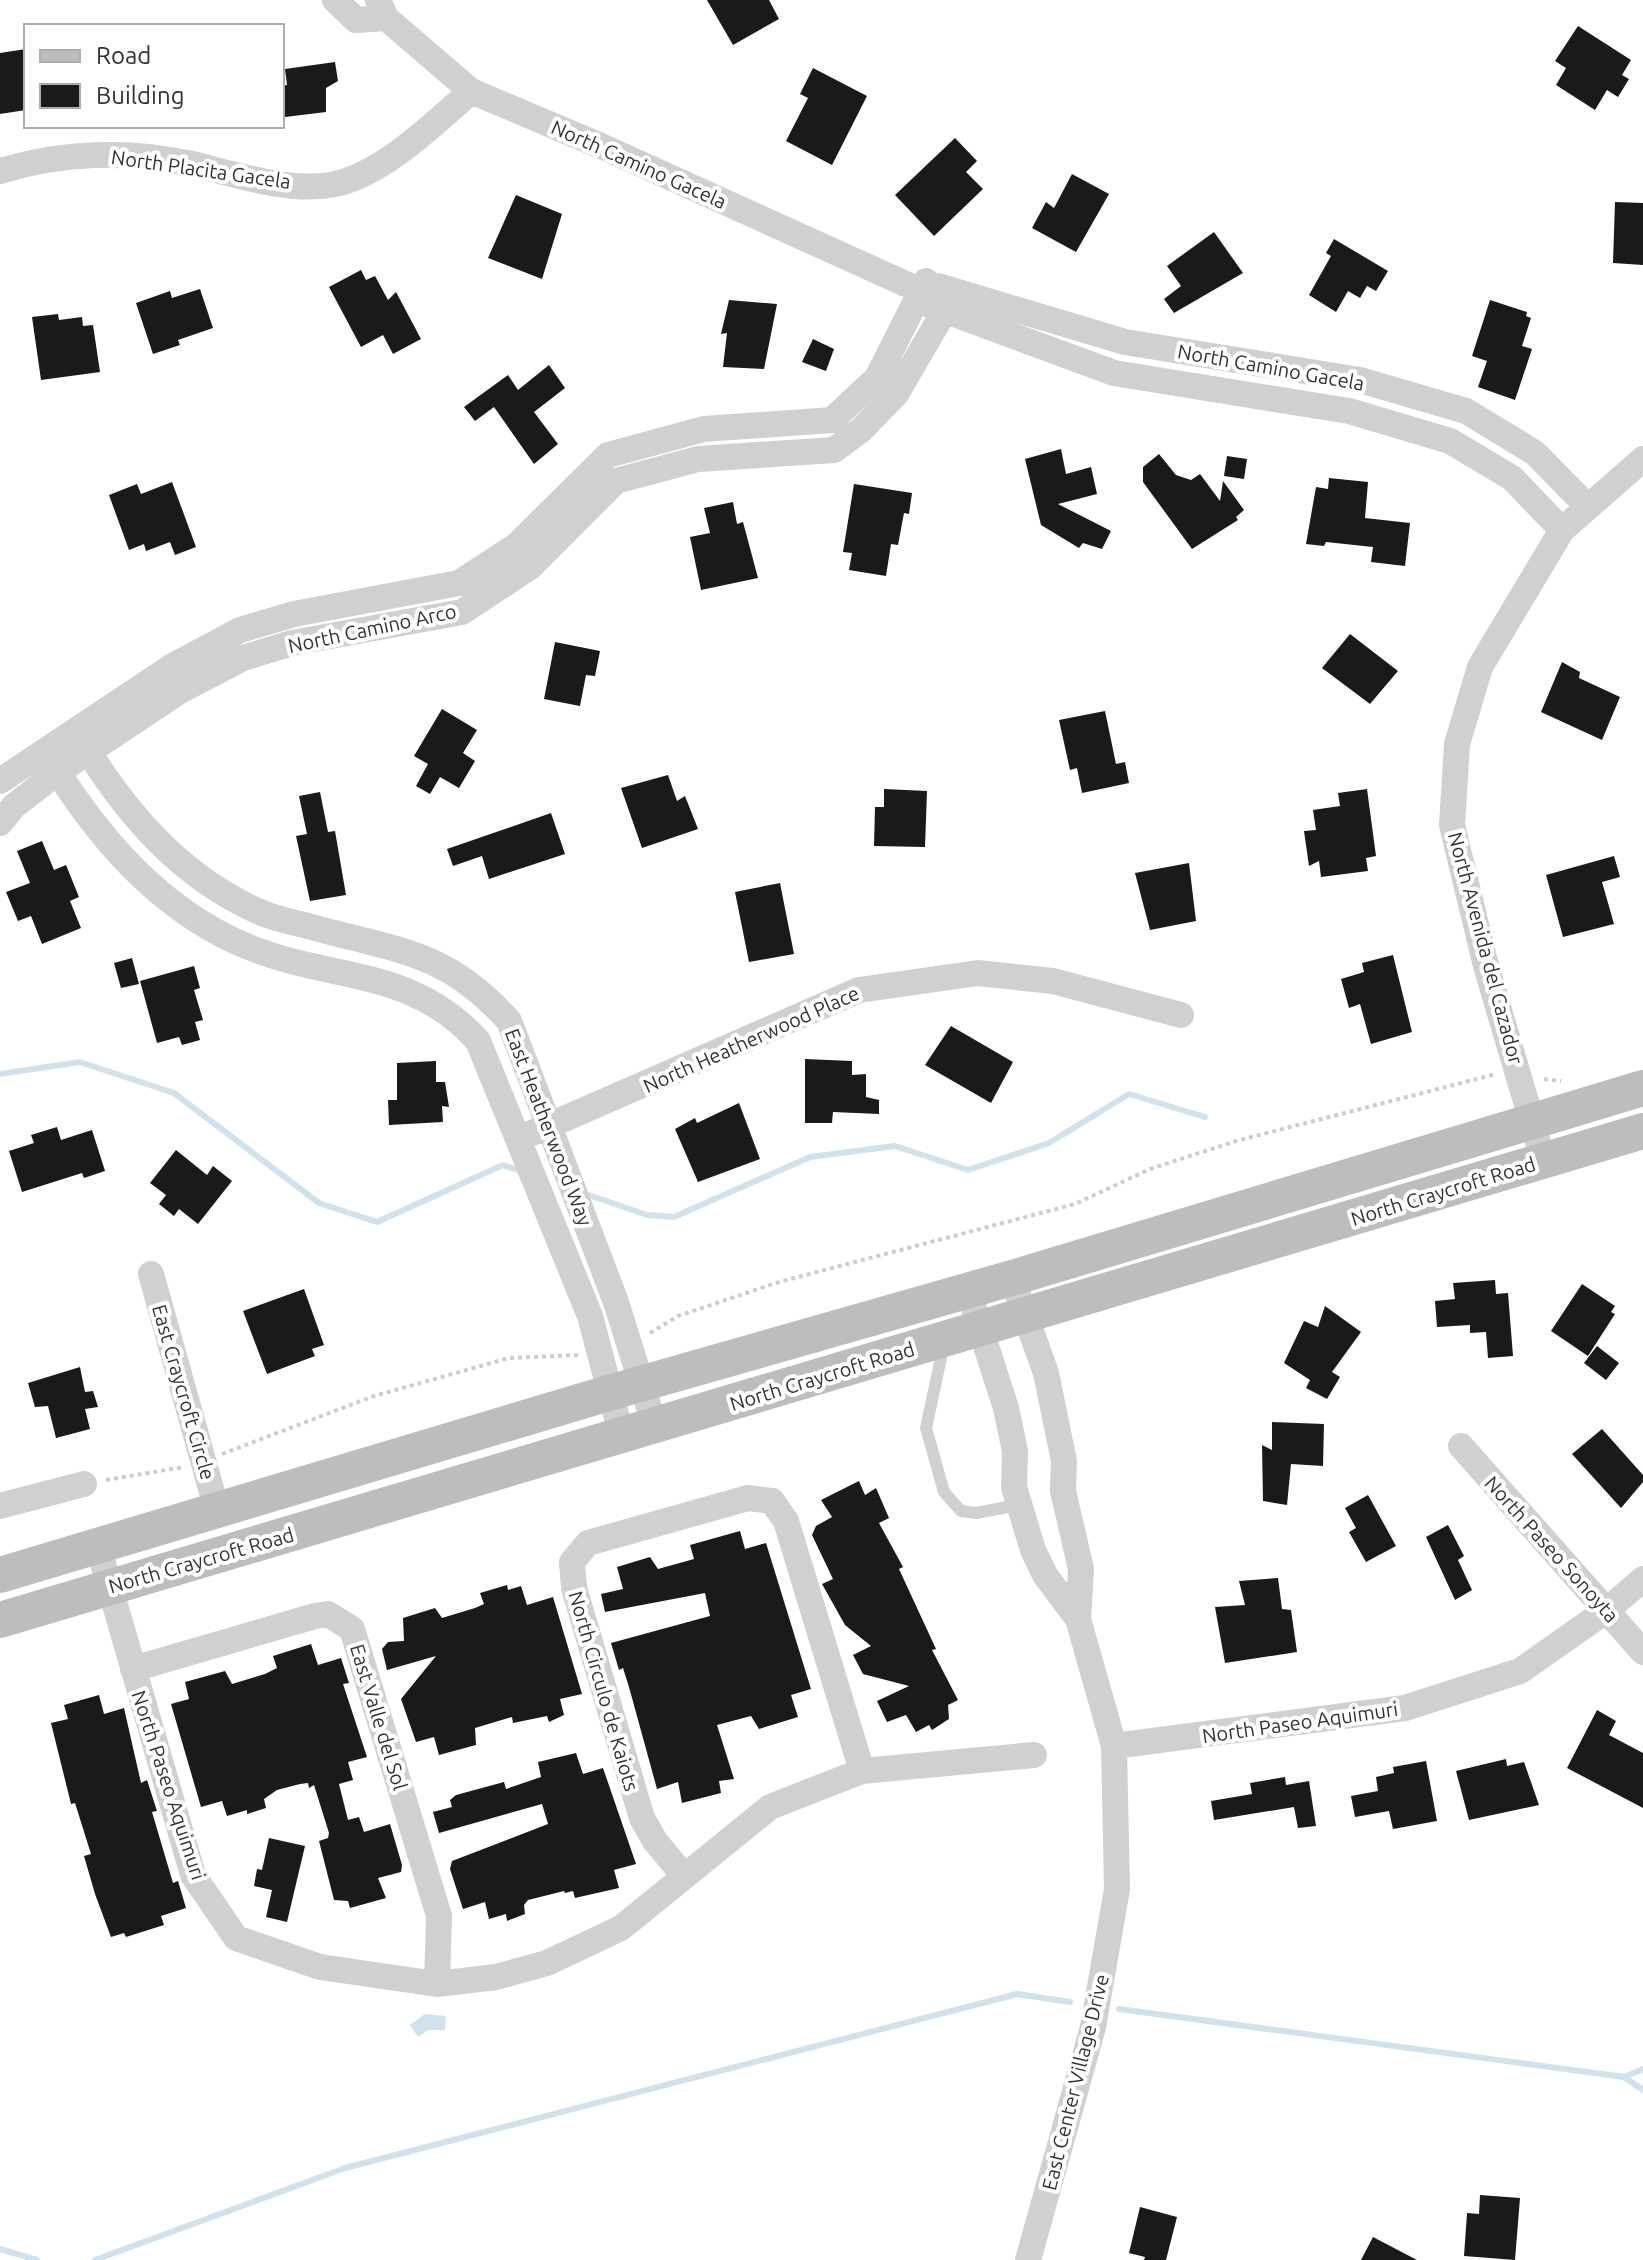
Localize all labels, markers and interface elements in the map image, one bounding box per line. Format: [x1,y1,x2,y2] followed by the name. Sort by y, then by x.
[24,24,284,128] legend
[96,42,151,69] text: Road
[96,82,184,109] text: Building
[548,115,730,213] street label: North Camino Gacela
[110,145,292,193] street label: North Placita Gacela
[1176,339,1366,395] street label: North Camino Gacela
[286,599,458,657] street label: North Camino Arco
[1444,829,1528,1067] street label: North Avenida del Cazador
[639,981,863,1097] street label: North Heatherwood Place
[501,1025,597,1229] street label: East Heatherwood Way
[1348,1152,1538,1230] street label: North Craycroft Road
[148,1302,220,1482] street label: East Craycroft Circle
[727,1337,917,1415] street label: North Craycroft Road
[1480,1471,1624,1627] street label: North Paseo Sonoyta
[106,1523,296,1597] street label: North Craycroft Road
[564,1588,644,1794] street label: North Circulo de Kaiots
[346,1641,412,1793] street label: East Valle del Sol
[128,1687,210,1883] street label: North Paseo Aquimuri
[1201,1697,1399,1747] street label: North Paseo Aquimuri
[1037,1972,1113,2192] street label: East Center Village Drive

